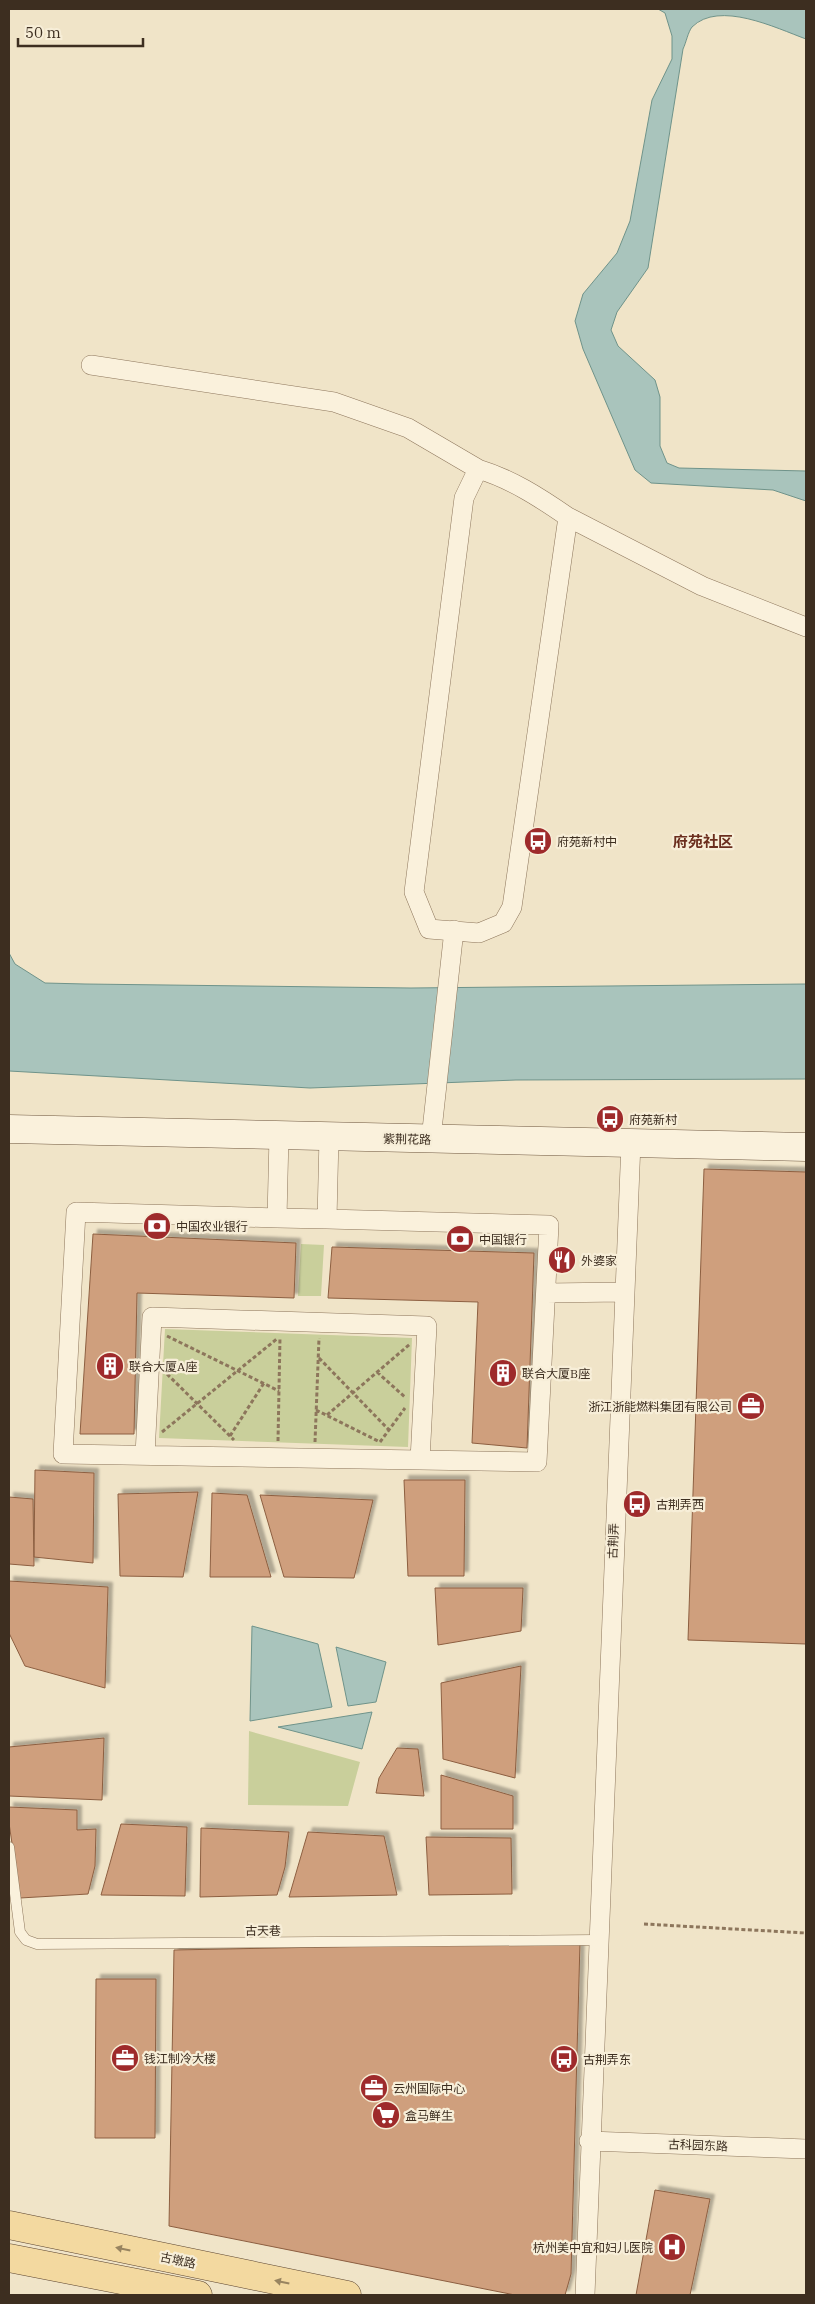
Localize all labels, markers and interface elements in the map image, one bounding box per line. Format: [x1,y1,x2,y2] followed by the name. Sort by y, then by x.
[18,15,142,47] scale bar
[25,23,61,42] text: 50 m
[523,826,553,856] bus stop icon: 府苑新村中
[673,832,733,851] district label: 府苑社区
[557,834,617,849] place label: 府苑新村中
[595,1104,625,1134] bus stop icon: 府苑新村
[629,1112,678,1127] place label: 府苑新村
[383,1131,431,1147] street label: 紫荆花路
[142,1211,172,1241] bank icon: 中国农业银行
[176,1219,248,1234] place label: 中国农业银行
[445,1224,475,1254] bank icon: 中国银行
[479,1232,527,1247] place label: 中国银行
[547,1245,577,1275] restaurant icon: 外婆家
[581,1253,617,1268] place label: 外婆家
[95,1351,125,1381] building icon: 联合大厦A座
[488,1358,518,1388] building icon: 联合大厦B座
[129,1359,197,1374] place label: 联合大厦A座
[522,1366,590,1381] place label: 联合大厦B座
[736,1391,766,1421] office icon: 浙江浙能燃料集团有限公司
[588,1399,732,1414] place label: 浙江浙能燃料集团有限公司
[622,1489,652,1519] bus stop icon: 古荆弄西
[656,1497,704,1512] place label: 古荆弄西
[605,1523,621,1559] street label: 古荆弄
[245,1923,281,1938] street label: 古天巷
[110,2043,140,2073] office icon: 钱江制冷大楼
[549,2044,579,2074] bus stop icon: 古荆弄东
[144,2051,216,2066] place label: 钱江制冷大楼
[583,2052,631,2067] place label: 古荆弄东
[359,2073,389,2103] office icon: 云州国际中心
[393,2081,465,2096] place label: 云州国际中心
[371,2100,401,2130] supermarket icon: 盒马鲜生
[405,2108,453,2123] place label: 盒马鲜生
[668,2136,728,2154] street label: 古科园东路
[657,2232,687,2262] hospital icon: 杭州美中宜和妇儿医院
[533,2240,653,2255] place label: 杭州美中宜和妇儿医院
[116,2245,131,2253] one-way arrow
[159,2249,197,2271] street label: 古墩路
[275,2278,290,2286] one-way arrow

